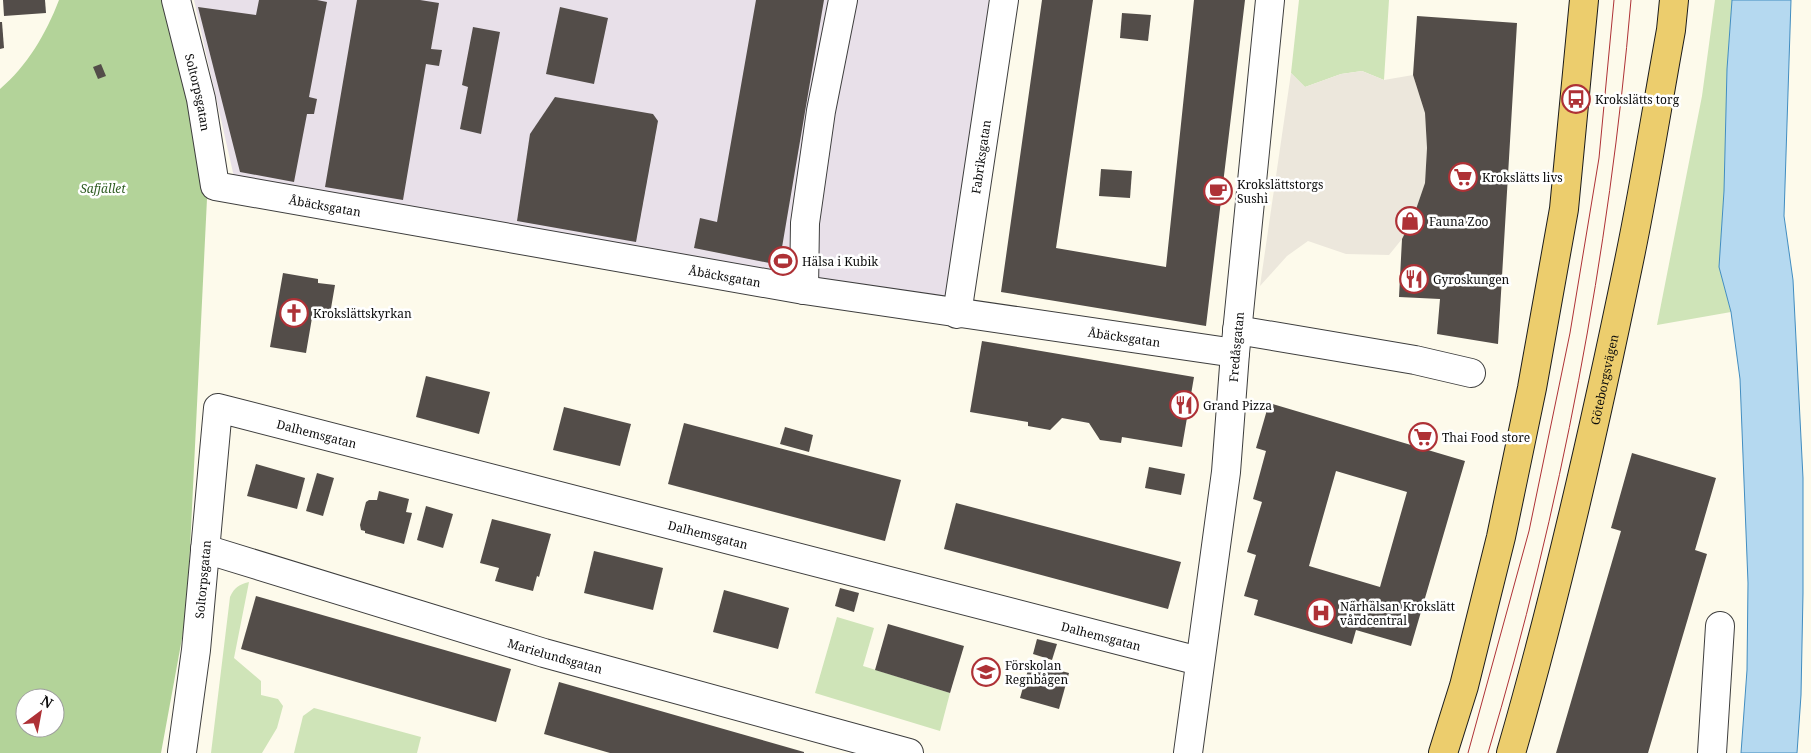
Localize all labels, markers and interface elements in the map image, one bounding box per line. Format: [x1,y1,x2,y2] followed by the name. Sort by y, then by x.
[181,52,215,132] street label: Soltorpsgatan
[1561,84,1591,114] bus stop icon: Krokslätts torg
[1595,91,1680,108] place label: Krokslätts torg
[967,118,995,195] street label: Fabriksgatan
[1448,162,1478,192] supermarket icon: Krokslätts livs
[1482,169,1563,186] place label: Krokslätts livs
[1203,176,1233,206] cafe icon: Krokslättstorgs Sushi
[1237,176,1323,207] place label: Krokslättstorgs Sushi
[80,180,126,197] park label: Safjället
[288,191,363,220] street label: Åbäcksgatan
[1395,206,1425,236] shop icon: Fauna Zoo
[1429,213,1489,230] place label: Fauna Zoo
[768,246,798,276] sports icon: Hälsa i Kubik
[802,253,879,270] place label: Hälsa i Kubik
[687,261,763,291] street label: Åbäcksgatan
[1399,264,1429,294] restaurant icon: Gyroskungen
[1433,271,1510,288] place label: Gyroskungen
[279,298,309,328] church icon: Krokslättskyrkan
[313,305,412,322] place label: Krokslättskyrkan
[1224,311,1248,383] street label: Fredåsgatan
[1087,323,1162,351] street label: Åbäcksgatan
[1586,332,1622,426] street label: Göteborgsvägen
[1169,390,1199,420] restaurant icon: Grand Pizza
[1203,397,1272,414] place label: Grand Pizza
[275,415,359,452] street label: Dalhemsgatan
[1408,422,1438,452] supermarket icon: Thai Food store
[1442,429,1530,446] place label: Thai Food store
[666,516,750,553] street label: Dalhemsgatan
[190,539,214,619] street label: Soltorpsgatan
[1306,598,1336,628] hospital icon: Närhälsan Krokslätt vårdcentral
[1340,598,1455,629] place label: Närhälsan Krokslätt vårdcentral
[1059,617,1143,654] street label: Dalhemsgatan
[506,634,605,677] street label: Marielundsgatan
[971,657,1001,687] school or university icon: Förskolan Regnbågen
[1005,657,1068,688] place label: Förskolan Regnbågen
[15,688,65,738] north arrow
[37,691,57,713] text: N

